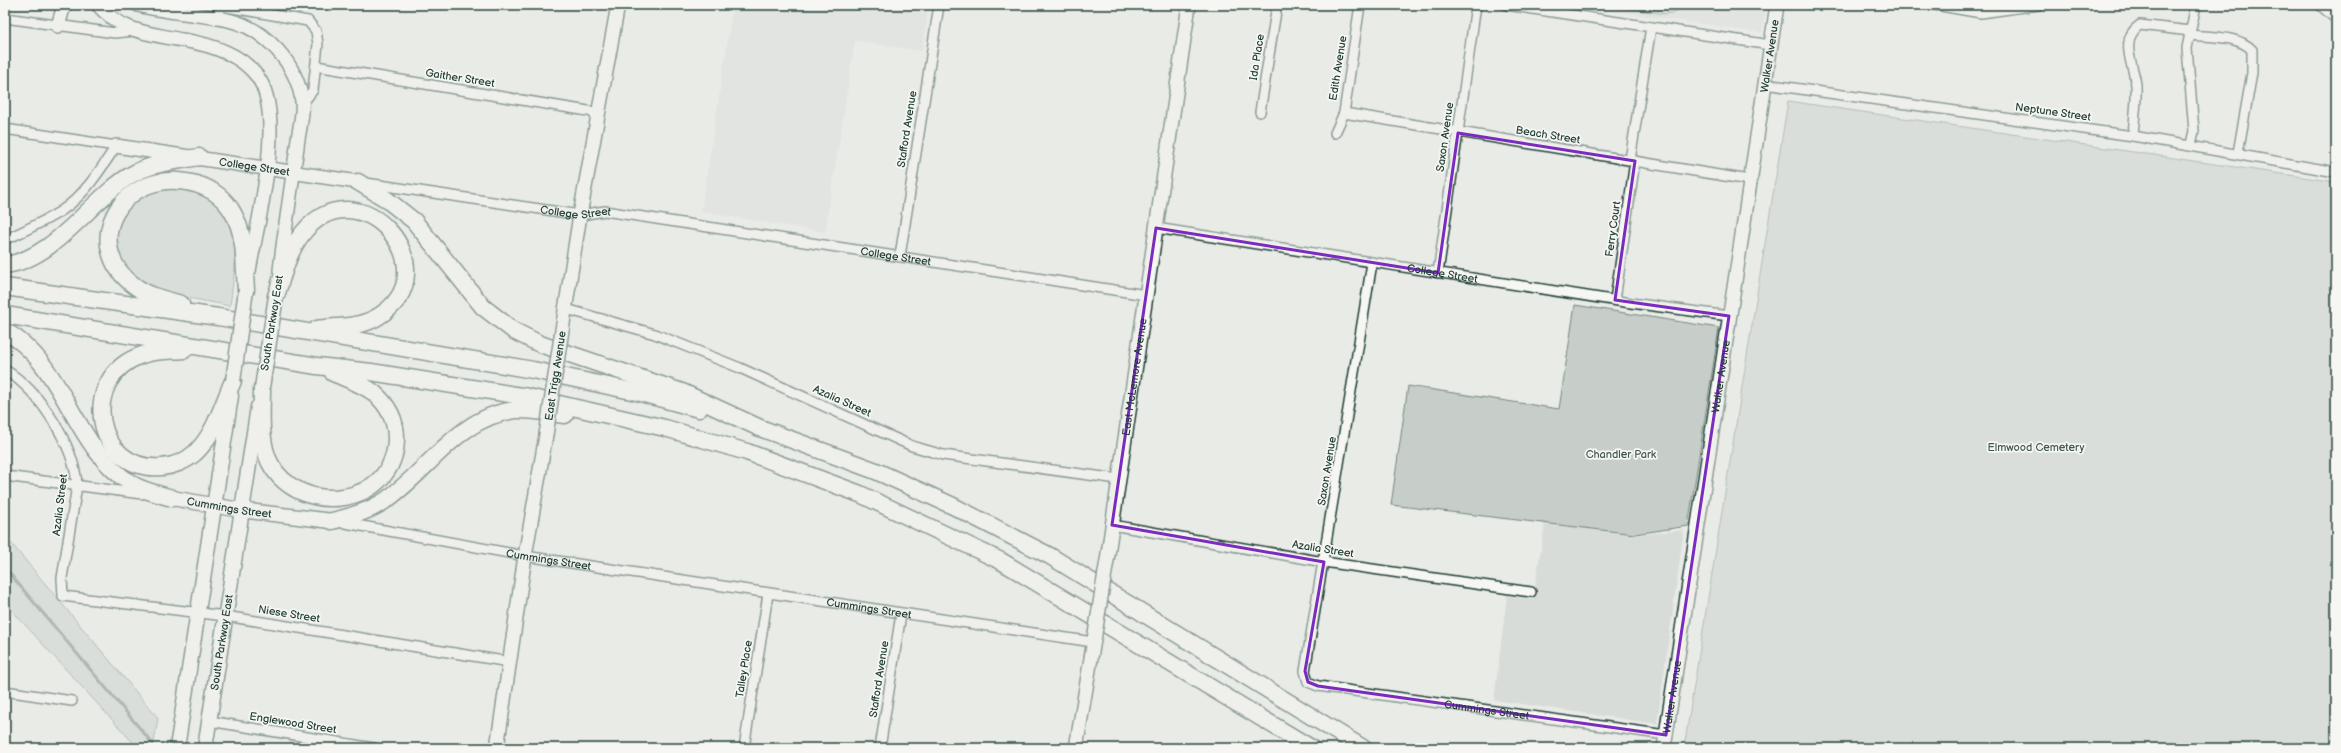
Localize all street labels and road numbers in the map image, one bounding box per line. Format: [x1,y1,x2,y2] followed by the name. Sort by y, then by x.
[1757,18,1781,93] street label: Walker Avenue
[1247,32,1267,81] street label: Ida Place
[1326,34,1350,101] street label: Edith Avenue
[424,66,496,90] street label: Gaither Street
[895,89,920,168] street label: Stafford Avenue
[2014,100,2092,124] street label: Neptune Street
[1434,101,1456,173] street label: Saxon Avenue
[1515,123,1582,147] street label: Beach Street
[218,155,291,178] street label: College Street
[1603,200,1623,258] street label: Ferry Court
[539,203,613,222] street label: College Street
[860,244,933,268] street label: College Street
[1406,261,1479,285] street label: College Street
[258,274,286,372] street label: South Parkway East
[1119,317,1149,437] street label: East McLemore Avenue
[542,330,568,421] street label: East Trigg Avenue
[1709,338,1733,414] street label: Walker Avenue
[811,382,874,420] street label: Azalia Street
[1315,435,1339,507] street label: Saxon Avenue
[50,473,70,537] street label: Azalia Street
[186,494,273,520] street label: Cummings Street
[1291,538,1355,560] street label: Azalia Street
[505,546,593,573] street label: Cummings Street
[208,593,235,691] street label: South Parkway East
[826,595,913,621] street label: Cummings Street
[257,603,321,625] street label: Niese Street
[733,639,755,699] street label: Talley Place
[867,639,892,718] street label: Stafford Avenue
[1660,659,1684,734] street label: Walker Avenue
[1443,697,1531,722] street label: Cummings Street
[249,710,338,736] street label: Englewood Street

